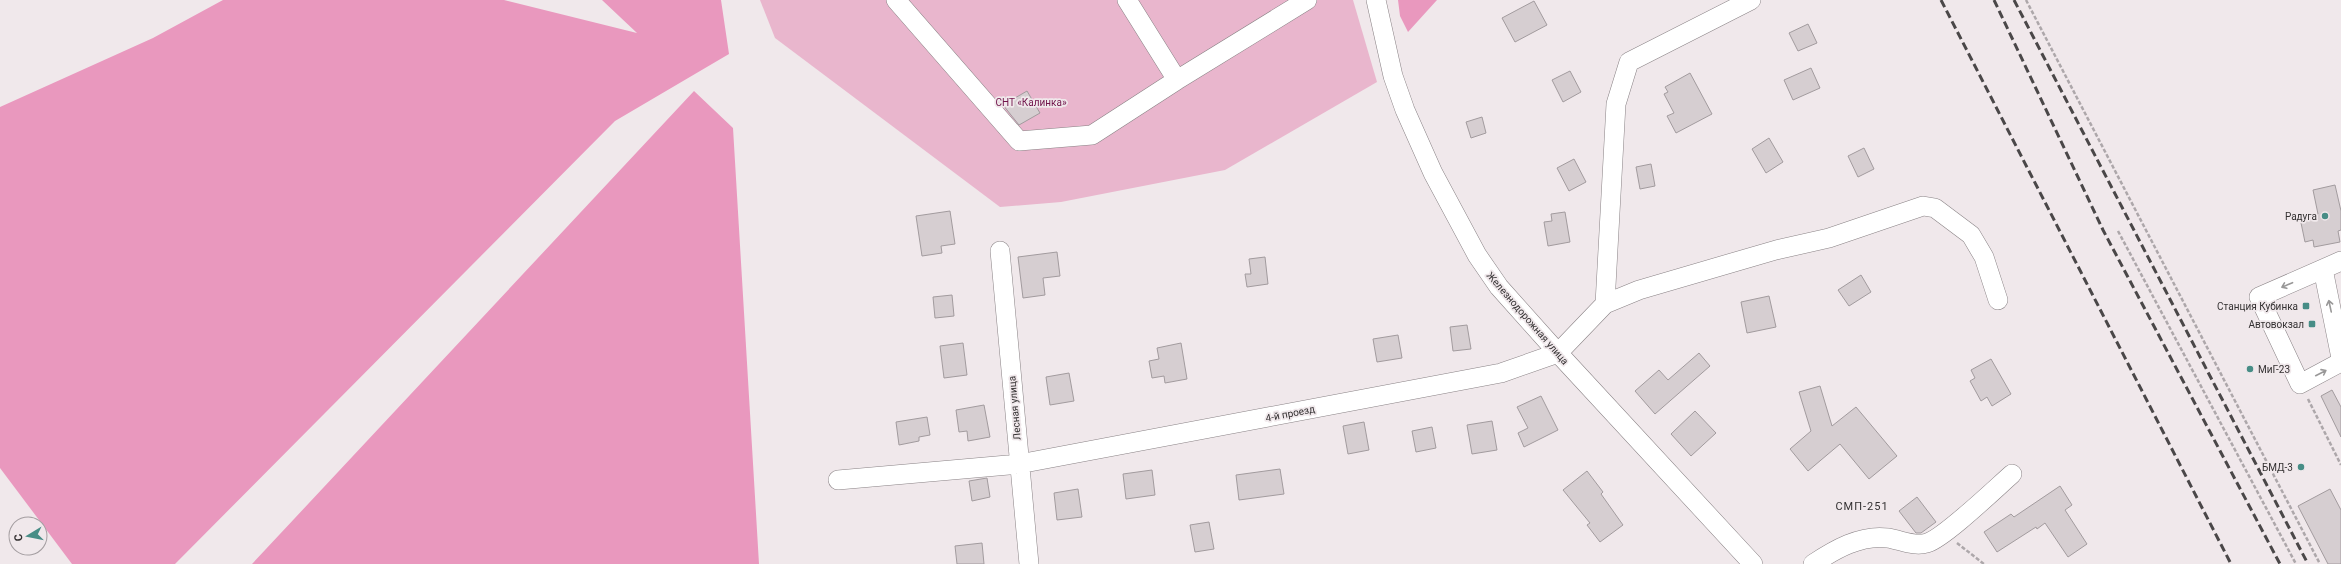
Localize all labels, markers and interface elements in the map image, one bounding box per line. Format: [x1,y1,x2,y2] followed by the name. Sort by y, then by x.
[995,97,1067,108] park label: СНТ «Калинка»
[2285,211,2317,222] place label: Радуга
[2320,211,2330,221] marker: Радуга
[1485,270,1571,367] street label: Железнодорожная улица
[2282,281,2294,289] one-way arrow
[2326,300,2334,313] one-way arrow
[2217,301,2298,312] place label: Станция Кубинка
[2301,301,2311,311] marker: Станция Кубинка
[2248,319,2304,330] place label: Автовокзал
[2307,319,2317,329] marker: Автовокзал
[2245,364,2255,374] marker: МиГ-23
[2258,364,2290,375] place label: МиГ-23
[2314,369,2326,376] one-way arrow
[1006,375,1023,440] street label: Лесная улица
[1264,403,1316,424] street label: 4-й проезд
[2262,462,2293,473] place label: БМД-3
[2296,462,2306,472] marker: БМД-3
[1835,500,1889,513] district label: СМП-251
[8,516,48,556] north arrow
[12,533,26,542] text: С

